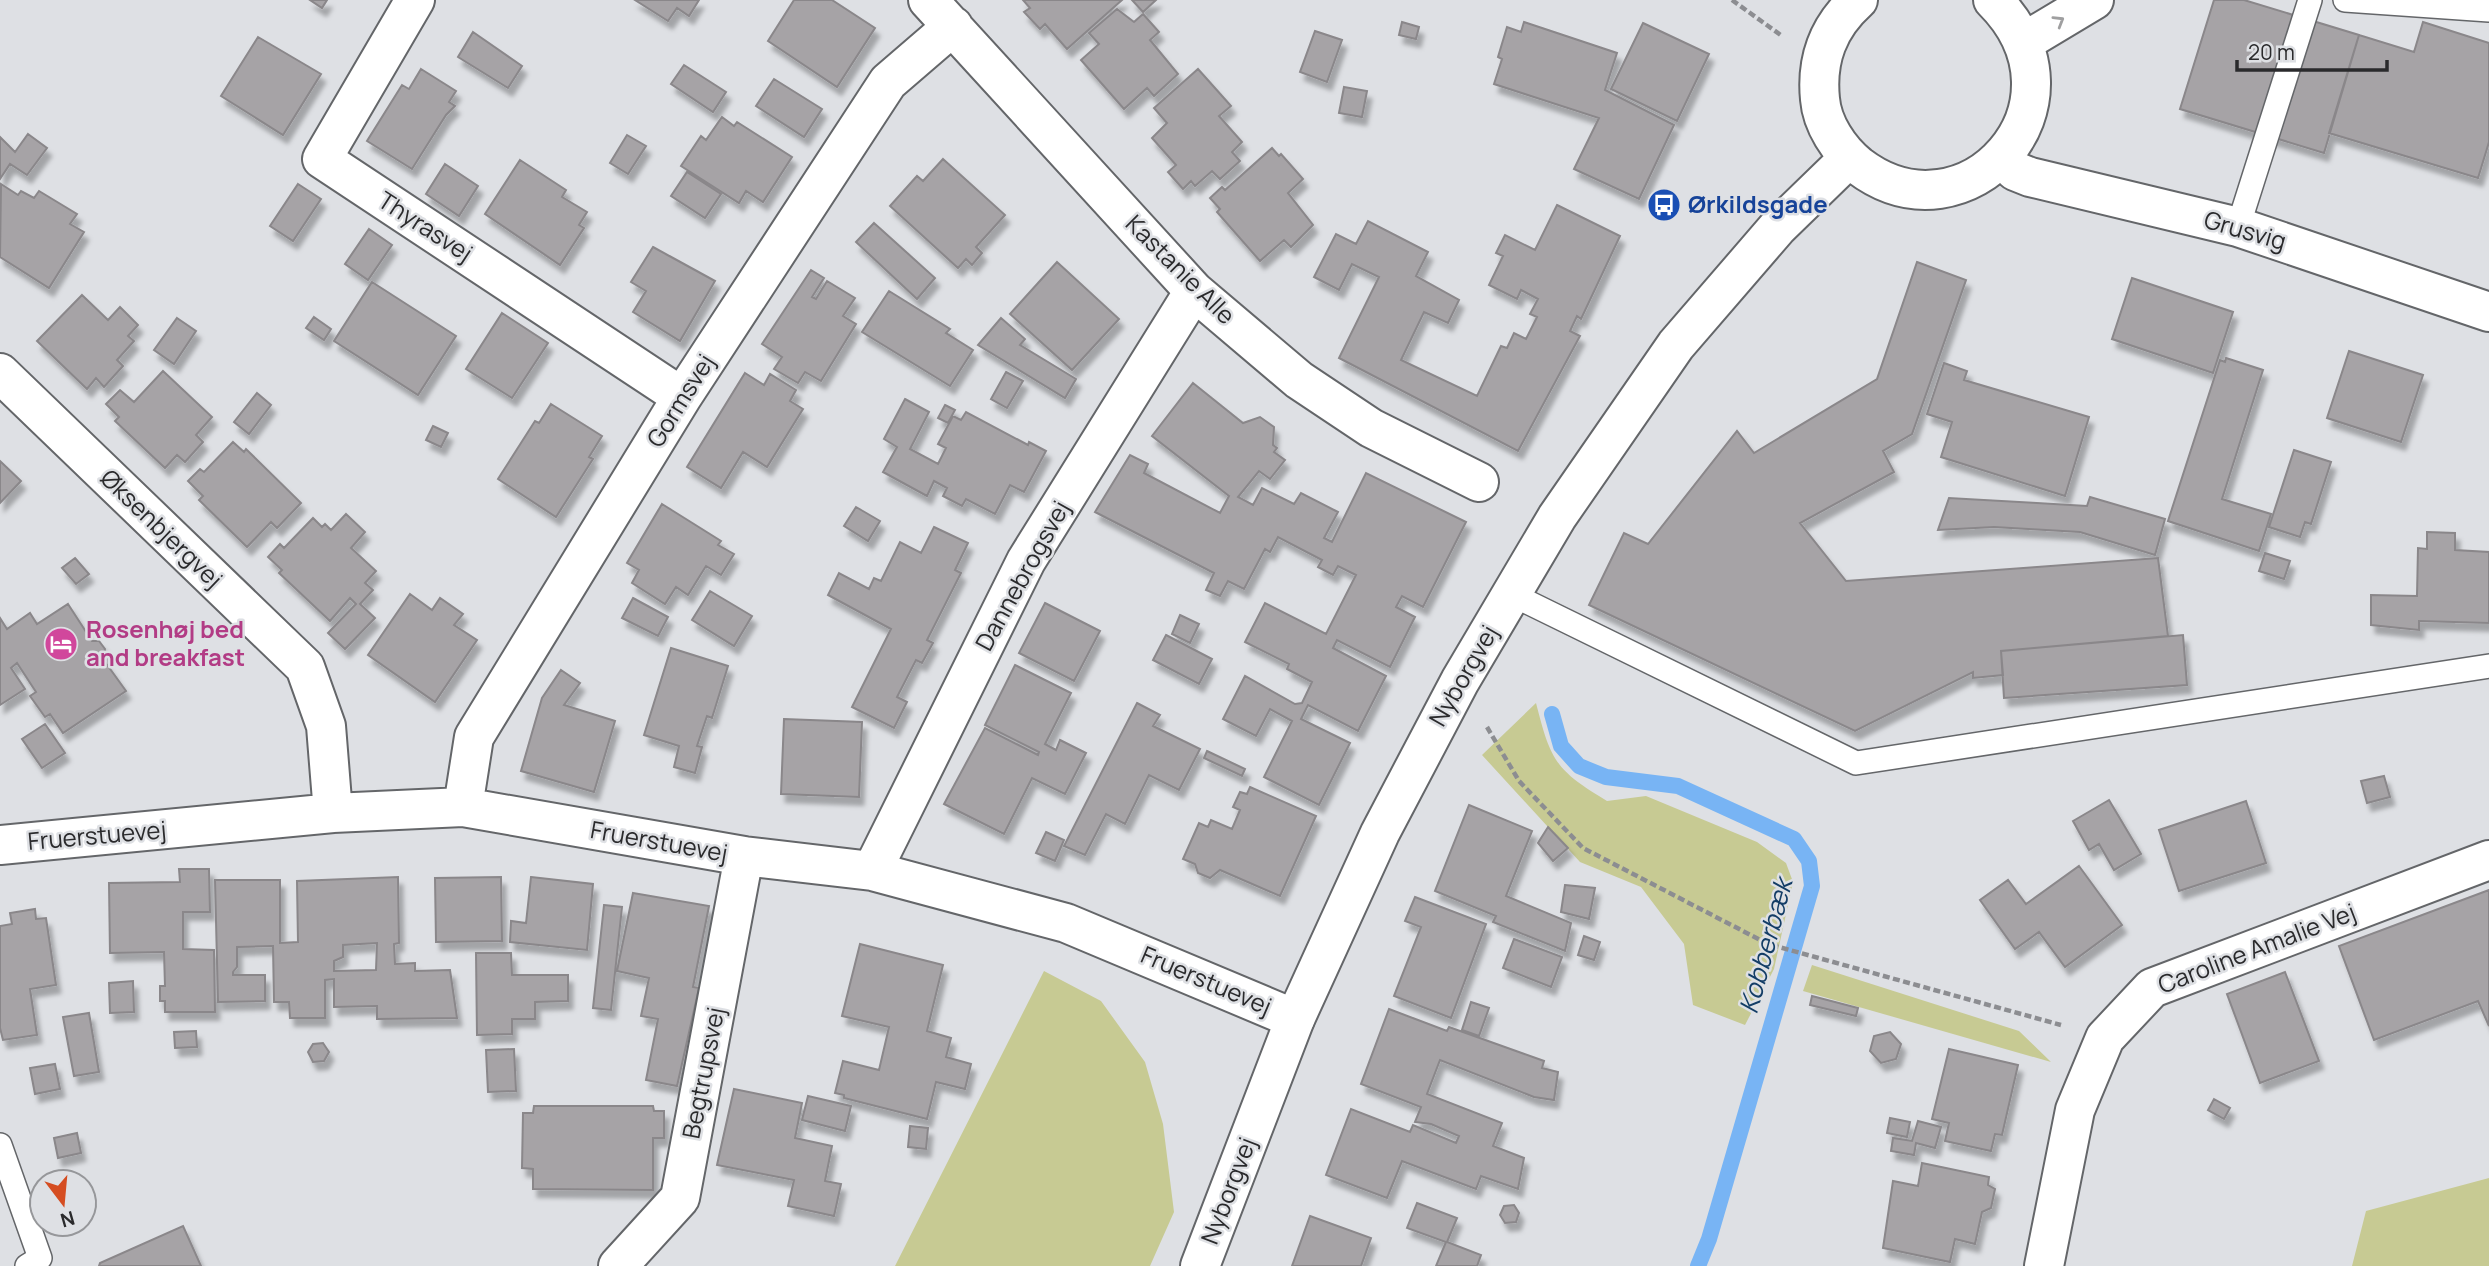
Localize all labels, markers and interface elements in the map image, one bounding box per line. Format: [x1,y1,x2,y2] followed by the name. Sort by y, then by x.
[2051,16,2064,29] one-way arrow
[2237,28,2388,72] scale bar
[2248,38,2295,66] text: 20 m
[372,183,480,269] street label: Thyrasvej
[1645,186,1683,224] bus stop icon: Ørkildsgade
[1688,187,1828,220] place label: Ørkildsgade
[2201,202,2290,257] street label: Grusvig
[1119,207,1243,331] street label: Kastanie Alle
[638,347,721,453] street label: Gormsvej
[94,461,230,595] street label: Øksenbjergvej
[967,494,1077,656] street label: Dannebrogsvej
[86,612,245,673] place label: Rosenhøj bed and breakfast
[1421,619,1505,732] street label: Nyborgvej
[42,625,80,663] hotel icon: Rosenhøj bed and breakfast
[26,812,168,857] street label: Fruerstuevej
[588,812,731,869] street label: Fruerstuevej
[1730,871,1801,1017] water label: Kobberbæk
[2153,895,2360,1001] street label: Caroline Amalie Vej
[1136,937,1277,1022] street label: Fruerstuevej
[674,1004,731,1141] street label: Begtrupsvej
[1192,1132,1263,1248] street label: Nyborgvej
[28,1168,98,1238] north arrow
[58,1205,78,1234] text: N

